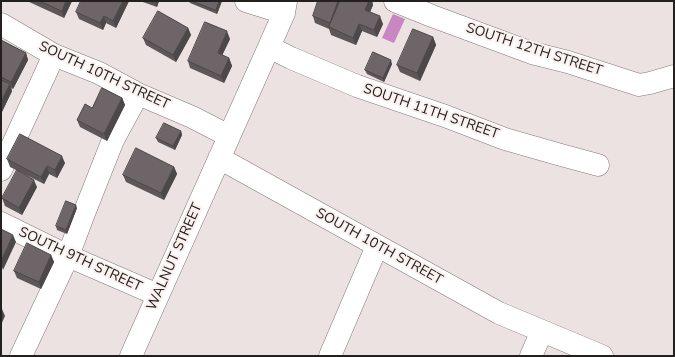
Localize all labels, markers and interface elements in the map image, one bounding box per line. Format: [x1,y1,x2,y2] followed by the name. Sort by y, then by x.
[464,20,604,80] street label: SOUTH 12TH STREET
[36,38,172,114] street label: SOUTH 10TH STREET
[361,81,501,143] street label: SOUTH 11TH STREET
[144,201,206,313] street label: WALNUT STREET
[313,205,445,289] street label: SOUTH 10TH STREET
[16,224,144,296] street label: SOUTH 9TH STREET

